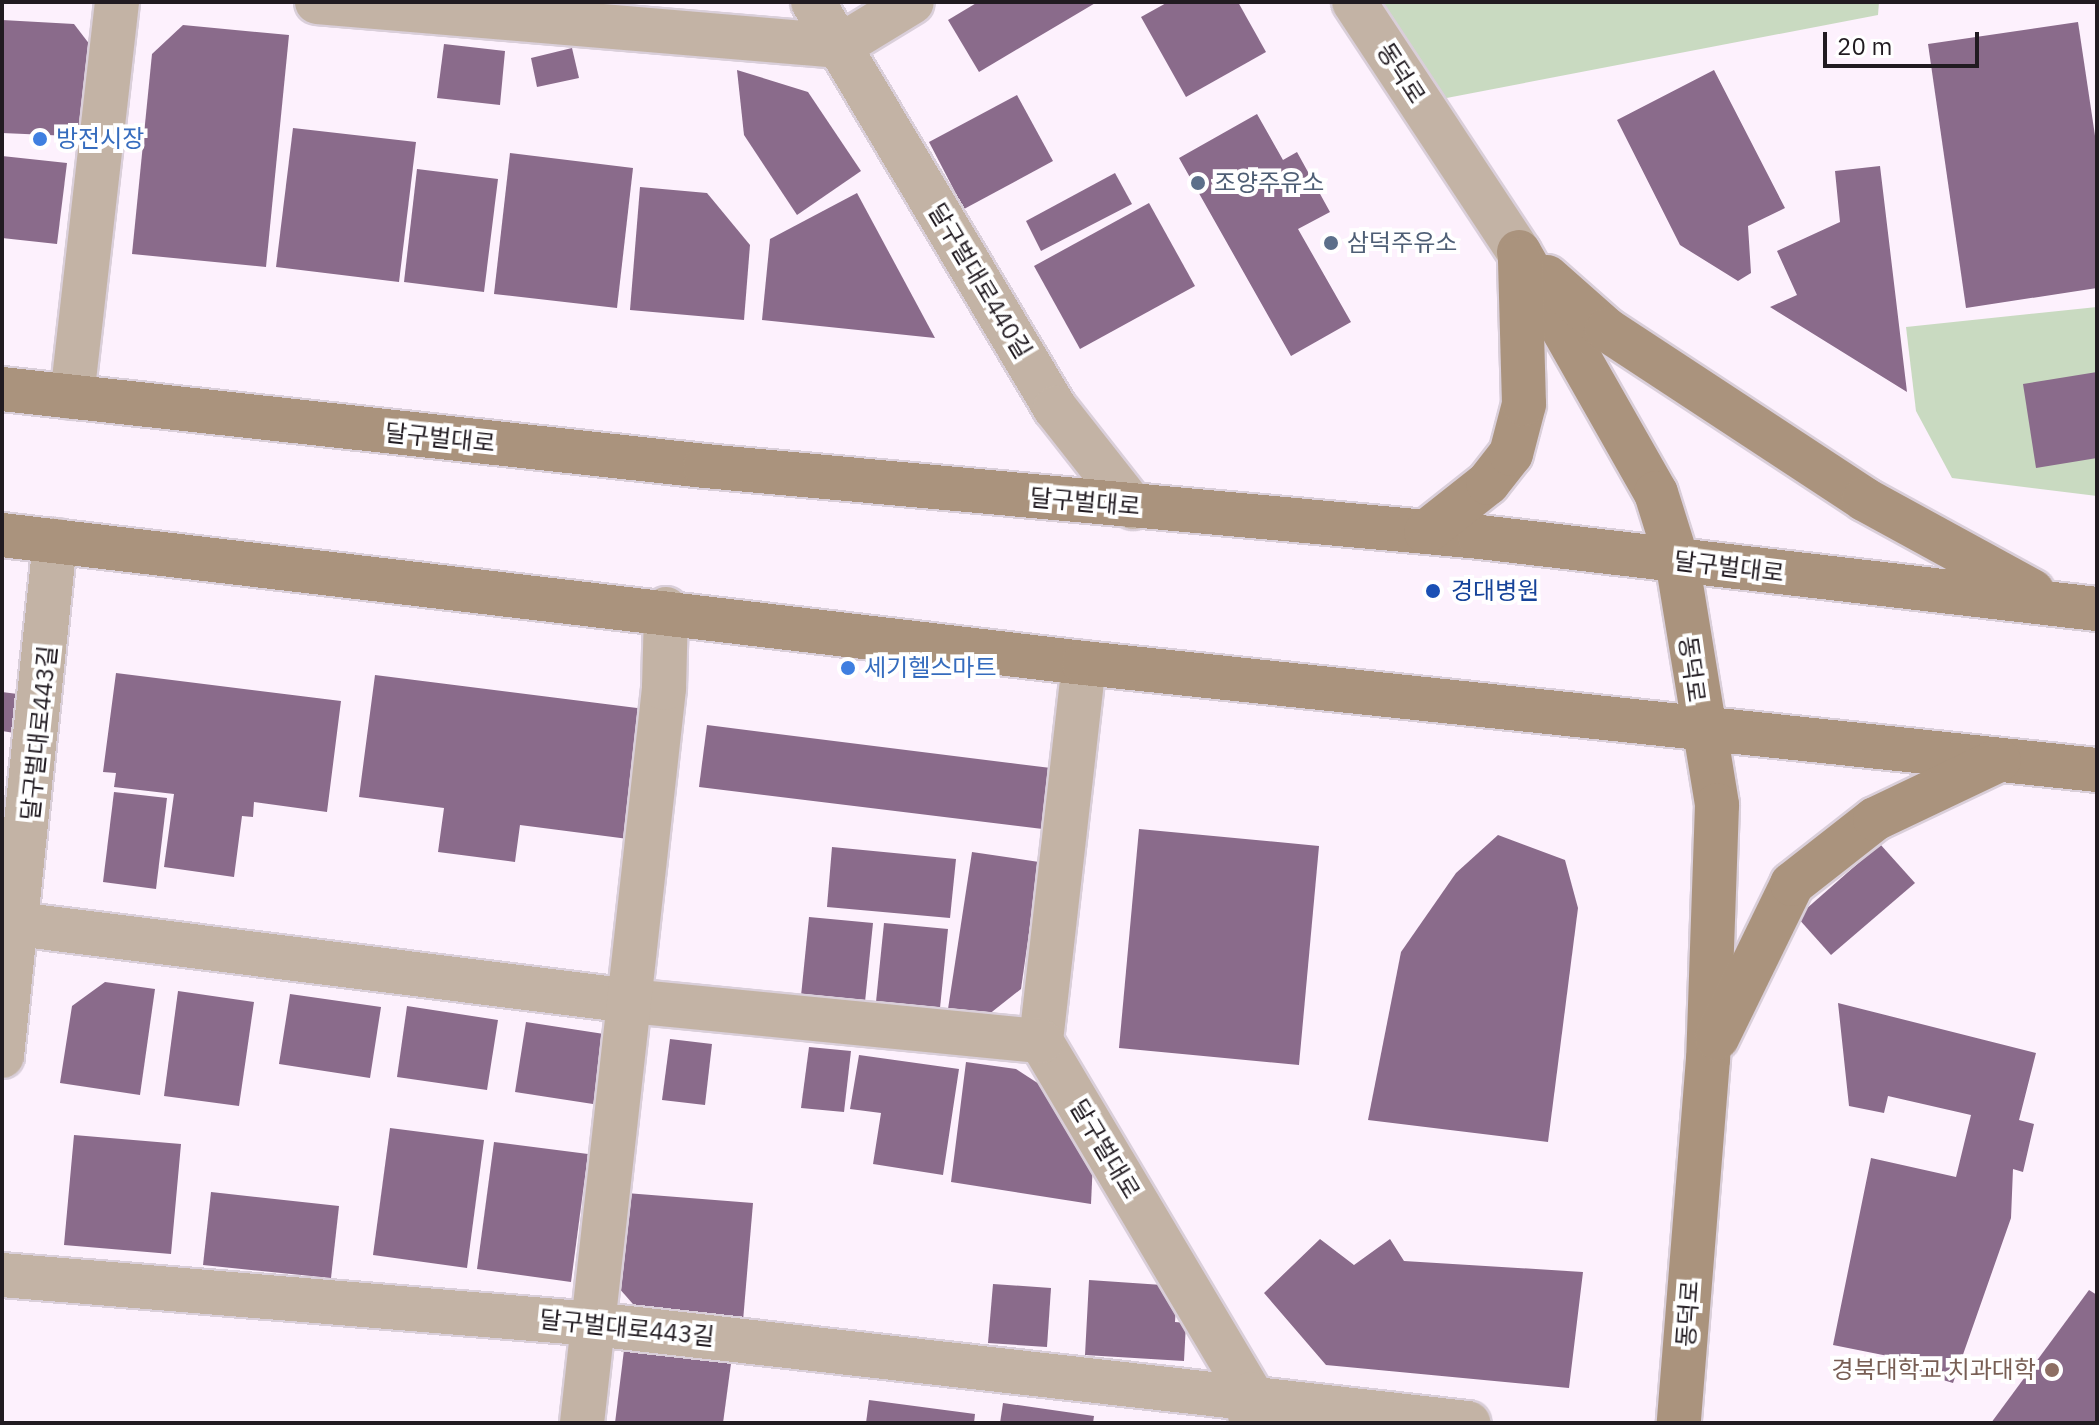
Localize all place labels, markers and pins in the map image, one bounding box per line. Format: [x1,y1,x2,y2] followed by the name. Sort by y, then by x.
[56,125,144,153] place label: 방전시장
[31,130,49,148] marker: 방전시장
[1214,169,1324,197] place label: 조양주유소
[1189,174,1207,192] marker: 조양주유소
[1347,229,1457,257] place label: 삼덕주유소
[1322,234,1340,252] marker: 삼덕주유소
[1451,577,1539,605] place label: 경대병원
[1422,580,1444,602] marker: 경대병원
[864,654,996,682] place label: 세기헬스마트
[839,659,857,677] marker: 세기헬스마트
[1832,1356,2036,1384] place label: 경북대학교 치과대학
[2043,1361,2061,1379] marker: 경북대학교 치과대학

